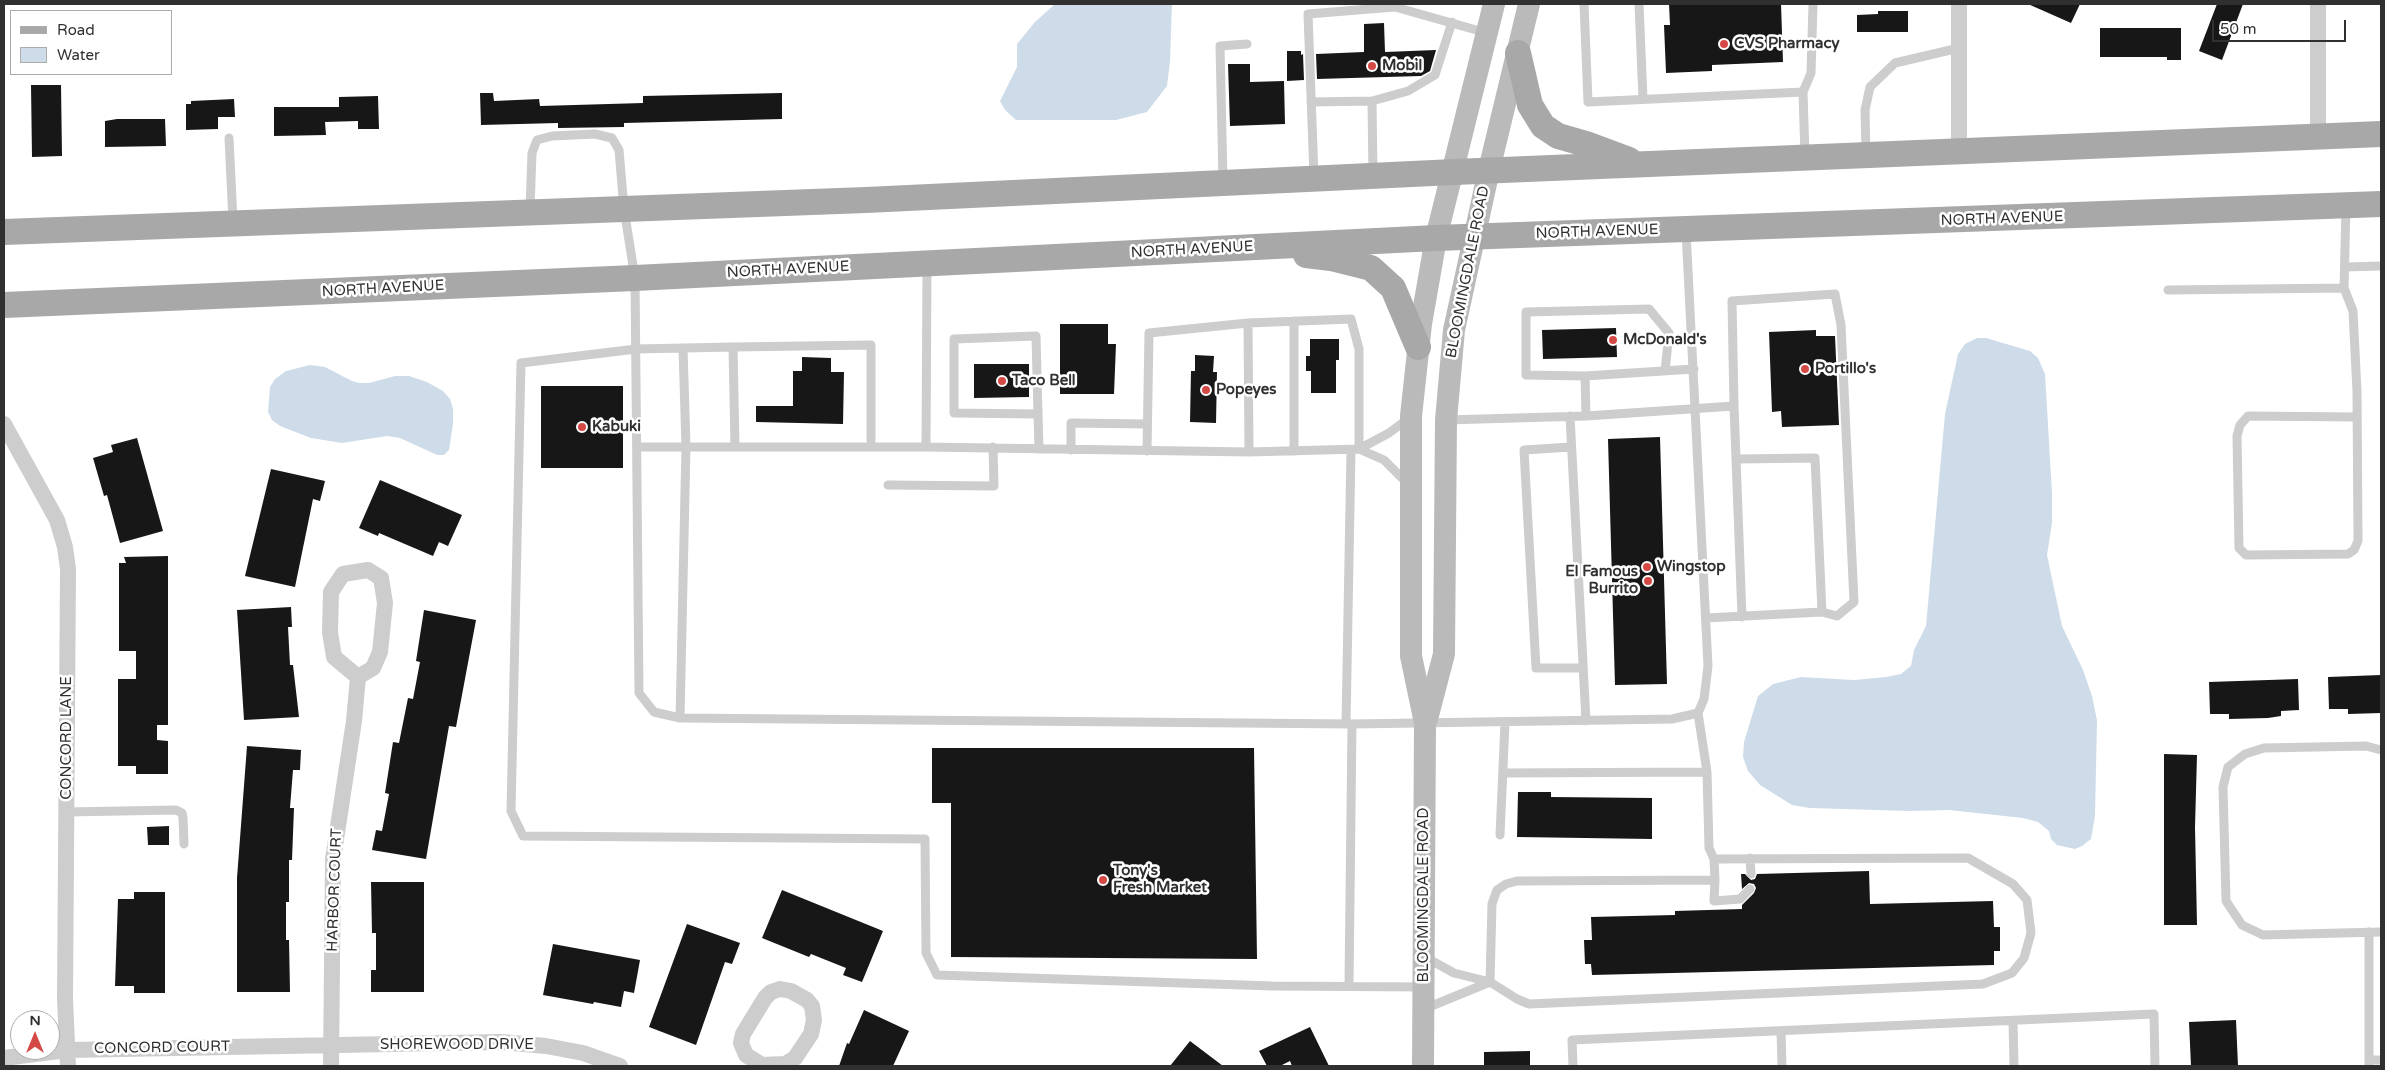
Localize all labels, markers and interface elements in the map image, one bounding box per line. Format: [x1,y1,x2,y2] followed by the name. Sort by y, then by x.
[10,10,172,75] legend
[2215,10,2349,42] scale bar
[2220,20,2257,38] text: 50 m
[57,21,95,39] text: Road
[1734,35,1839,53] place label: CVS Pharmacy
[1718,38,1730,50] marker: CVS Pharmacy
[57,46,100,64] text: Water
[1382,57,1422,75] place label: Mobil
[1366,60,1378,72] marker: Mobil
[1442,184,1494,360] street label: BLOOMINGDALE ROAD
[1940,208,2064,230] street label: NORTH AVENUE
[1535,221,1659,243] street label: NORTH AVENUE
[1130,238,1254,262] street label: NORTH AVENUE
[726,258,850,282] street label: NORTH AVENUE
[321,277,445,301] street label: NORTH AVENUE
[1623,331,1707,349] place label: McDonald's
[1607,334,1619,346] marker: McDonald's
[1815,360,1876,378] place label: Portillo's
[1799,363,1811,375] marker: Portillo's
[1012,372,1076,390] place label: Taco Bell
[996,375,1008,387] marker: Taco Bell
[1216,381,1277,399] place label: Popeyes
[1200,384,1212,396] marker: Popeyes
[592,418,641,436] place label: Kabuki
[576,421,588,433] marker: Kabuki
[1657,558,1726,576] place label: Wingstop
[1641,561,1653,573] marker: Wingstop
[1565,563,1638,598] place label: El Famous Burrito
[1642,575,1654,587] marker: El Famous Burrito
[58,676,76,800] street label: CONCORD LANE
[1415,808,1433,982] street label: BLOOMINGDALE ROAD
[324,828,346,952] street label: HARBOR COURT
[1113,862,1207,897] place label: Tony's Fresh Market
[1097,874,1109,886] marker: Tony's Fresh Market
[10,1010,60,1060] north arrow
[29,1012,41,1029] text: N
[380,1036,534,1054] street label: SHOREWOOD DRIVE
[94,1038,230,1058] street label: CONCORD COURT

